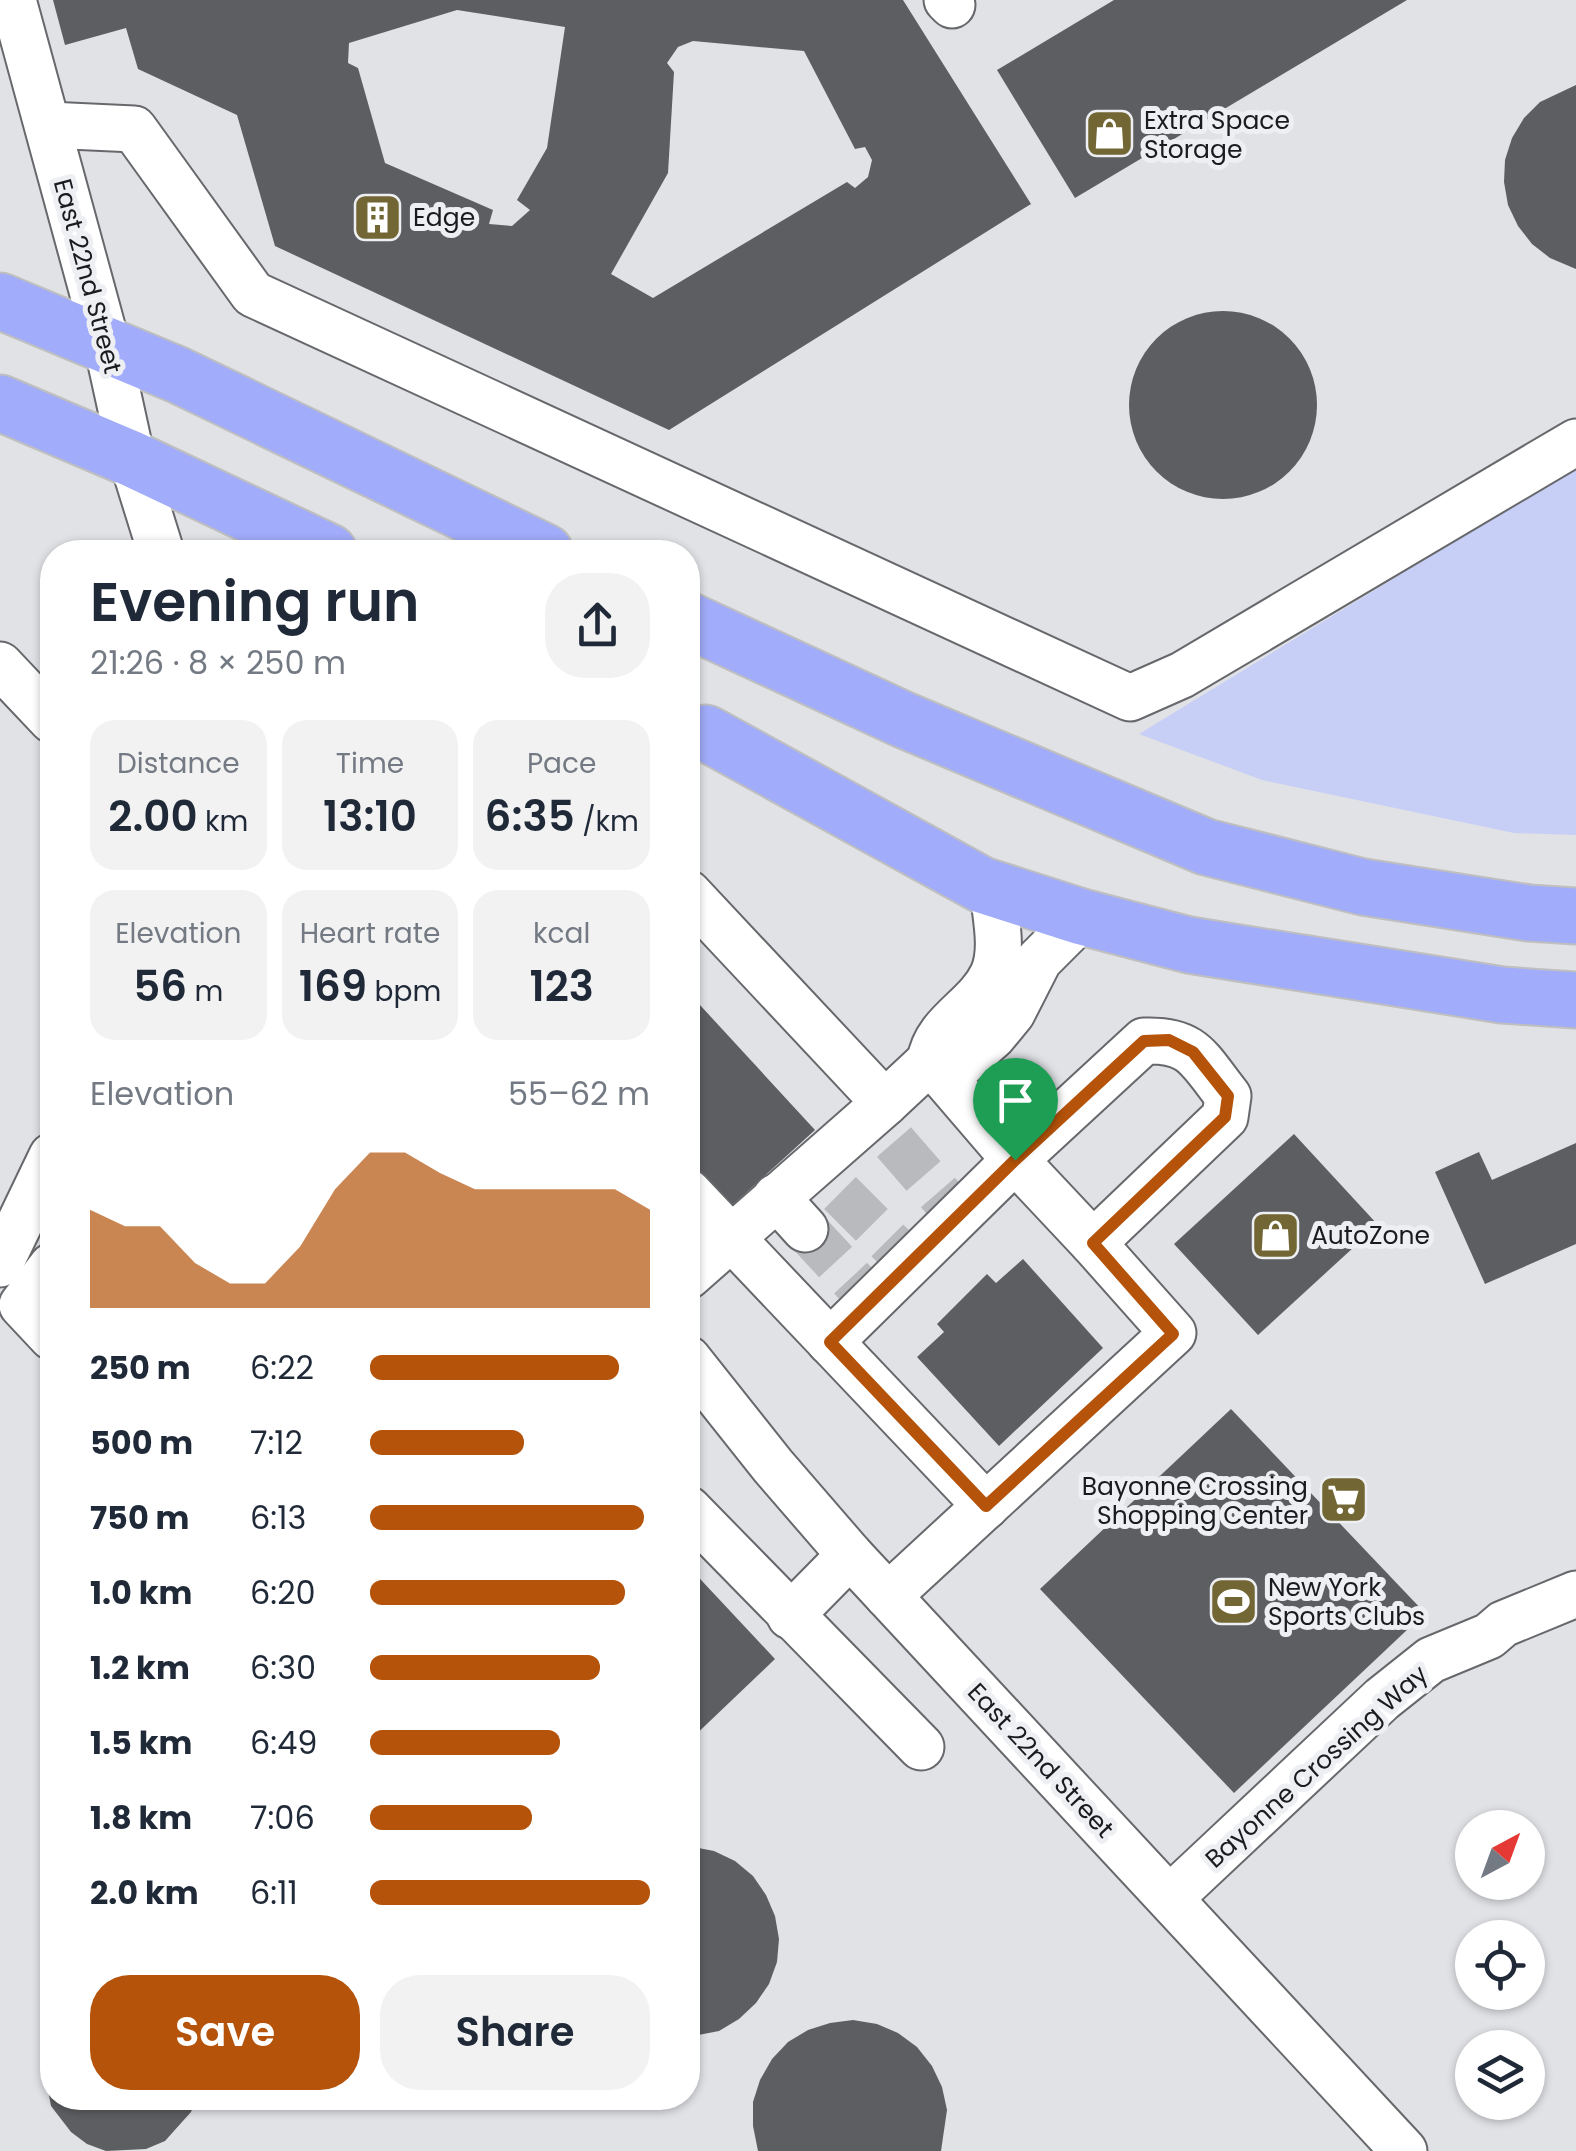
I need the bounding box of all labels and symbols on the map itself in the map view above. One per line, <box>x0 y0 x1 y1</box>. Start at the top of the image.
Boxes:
place label: Extra Space Storage <box>1144 103 1290 167</box>
shop icon: Extra Space Storage <box>1083 108 1135 160</box>
street label: East 22nd Street <box>45 175 130 377</box>
building icon: Edge <box>352 191 404 243</box>
place label: Edge <box>413 200 475 235</box>
pin <box>973 1058 1058 1161</box>
shop icon: AutoZone <box>1250 1209 1302 1261</box>
place label: AutoZone <box>1311 1218 1430 1253</box>
place label: Bayonne Crossing Shopping Center <box>1082 1469 1308 1533</box>
supermarket icon: Bayonne Crossing Shopping Center <box>1317 1474 1369 1526</box>
place label: New York Sports Clubs <box>1268 1570 1425 1634</box>
sports icon: New York Sports Clubs <box>1207 1575 1259 1627</box>
street label: Bayonne Crossing Way <box>1197 1657 1435 1876</box>
street label: East 22nd Street <box>960 1675 1122 1845</box>
north arrow <box>1455 1810 1545 1900</box>

